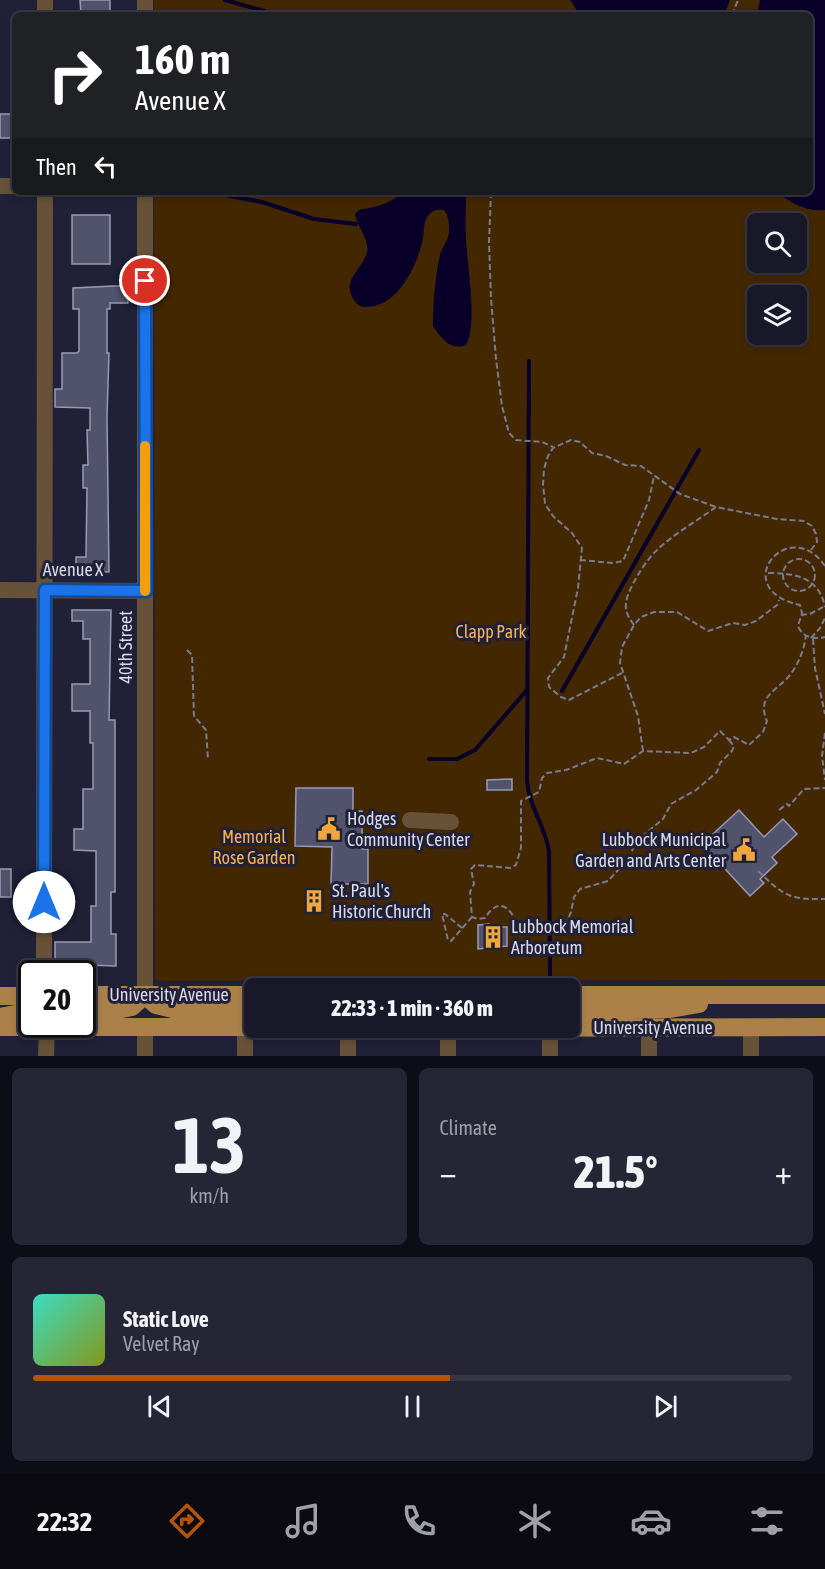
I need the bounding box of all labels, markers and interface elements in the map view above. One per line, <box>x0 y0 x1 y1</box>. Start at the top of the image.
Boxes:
text: 160 m <box>135 35 230 83</box>
icon: right <box>36 36 114 114</box>
text: Avenue X <box>135 85 226 116</box>
icon: left <box>89 150 122 183</box>
text: Then <box>36 154 77 180</box>
map controls <box>747 213 807 345</box>
button: search <box>747 213 807 273</box>
pin <box>119 255 170 306</box>
icon: arrive <box>128 264 161 297</box>
button: layers <box>747 285 807 345</box>
street label: Avenue X <box>43 559 104 580</box>
street label: 40th Street <box>115 611 136 683</box>
park label: Clapp Park <box>456 621 526 642</box>
place label: Hodges Community Center <box>347 808 470 850</box>
public building icon: Hodges Community Center <box>316 816 342 842</box>
park label: Memorial Rose Garden <box>212 826 296 868</box>
place label: Lubbock Municipal Garden and Arts Center <box>575 829 727 871</box>
public building icon: Lubbock Municipal Garden and Arts Center <box>731 837 757 863</box>
position arrow <box>12 870 76 934</box>
place label: St. Paul's Historic Church <box>332 880 431 922</box>
building icon: St. Paul's Historic Church <box>301 888 327 914</box>
place label: Lubbock Memorial Arboretum <box>511 916 634 958</box>
building icon: Lubbock Memorial Arboretum <box>480 924 506 950</box>
speed limit sign: 20 <box>18 960 96 1038</box>
street label: University Avenue <box>109 984 229 1005</box>
text: 22:33 · 1 min · 360 m <box>331 995 493 1021</box>
street label: University Avenue <box>593 1017 713 1038</box>
text: 13 <box>173 1100 246 1190</box>
text: Climate <box>440 1116 497 1139</box>
text: 21.5° <box>574 1146 658 1198</box>
text: − <box>440 1153 457 1191</box>
text: + <box>775 1153 792 1191</box>
text: km/h <box>189 1184 229 1207</box>
text: Static Love <box>123 1306 209 1332</box>
text: Velvet Ray <box>123 1332 200 1355</box>
icon: previous <box>143 1390 176 1423</box>
icon: pause <box>396 1390 429 1423</box>
icon: next <box>649 1390 682 1423</box>
icon: directions <box>166 1500 208 1542</box>
icon: music <box>282 1500 324 1542</box>
icon: phone <box>398 1500 440 1542</box>
icon: climate <box>514 1500 556 1542</box>
icon: car <box>630 1500 672 1542</box>
icon: filters <box>746 1500 788 1542</box>
text: 22:32 <box>37 1506 93 1537</box>

